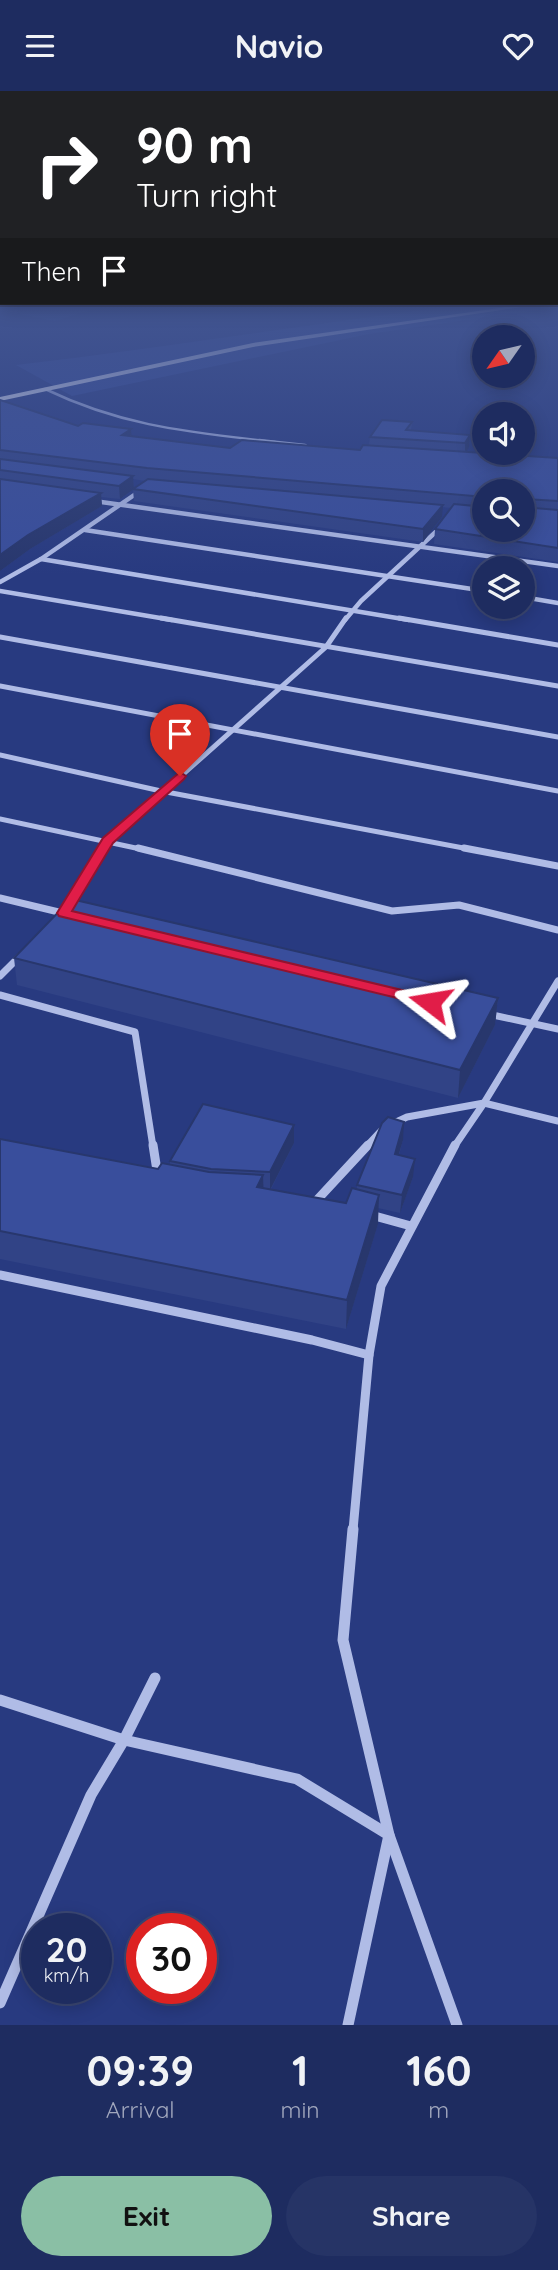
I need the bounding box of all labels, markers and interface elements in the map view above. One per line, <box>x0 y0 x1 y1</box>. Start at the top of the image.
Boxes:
text: Navio <box>235 26 323 66</box>
icon: menu <box>21 27 59 65</box>
icon: heart <box>499 27 537 65</box>
text: 90 m <box>136 114 253 175</box>
icon: right <box>21 119 112 210</box>
text: Turn right <box>136 175 277 215</box>
icon: arrive <box>95 252 133 290</box>
text: Then <box>21 255 81 288</box>
north arrow <box>472 325 536 389</box>
map controls <box>472 325 535 619</box>
button: sound <box>472 402 535 465</box>
button: search <box>472 479 535 542</box>
button: layers <box>472 556 535 619</box>
pin <box>150 704 210 776</box>
icon: arrive <box>161 715 199 753</box>
position arrow <box>393 965 467 1039</box>
speed limit sign: 30 <box>126 1913 217 2004</box>
text: 20 <box>46 1927 87 1971</box>
text: km/h <box>44 1964 89 1987</box>
text: 09:39 <box>86 2044 194 2097</box>
text: 1 <box>292 2044 308 2097</box>
text: 160 <box>406 2044 472 2097</box>
text: Arrival <box>106 2095 175 2124</box>
text: min <box>280 2095 320 2124</box>
text: m <box>428 2095 449 2124</box>
button: Exit <box>21 2176 272 2256</box>
button: Share <box>286 2176 537 2256</box>

